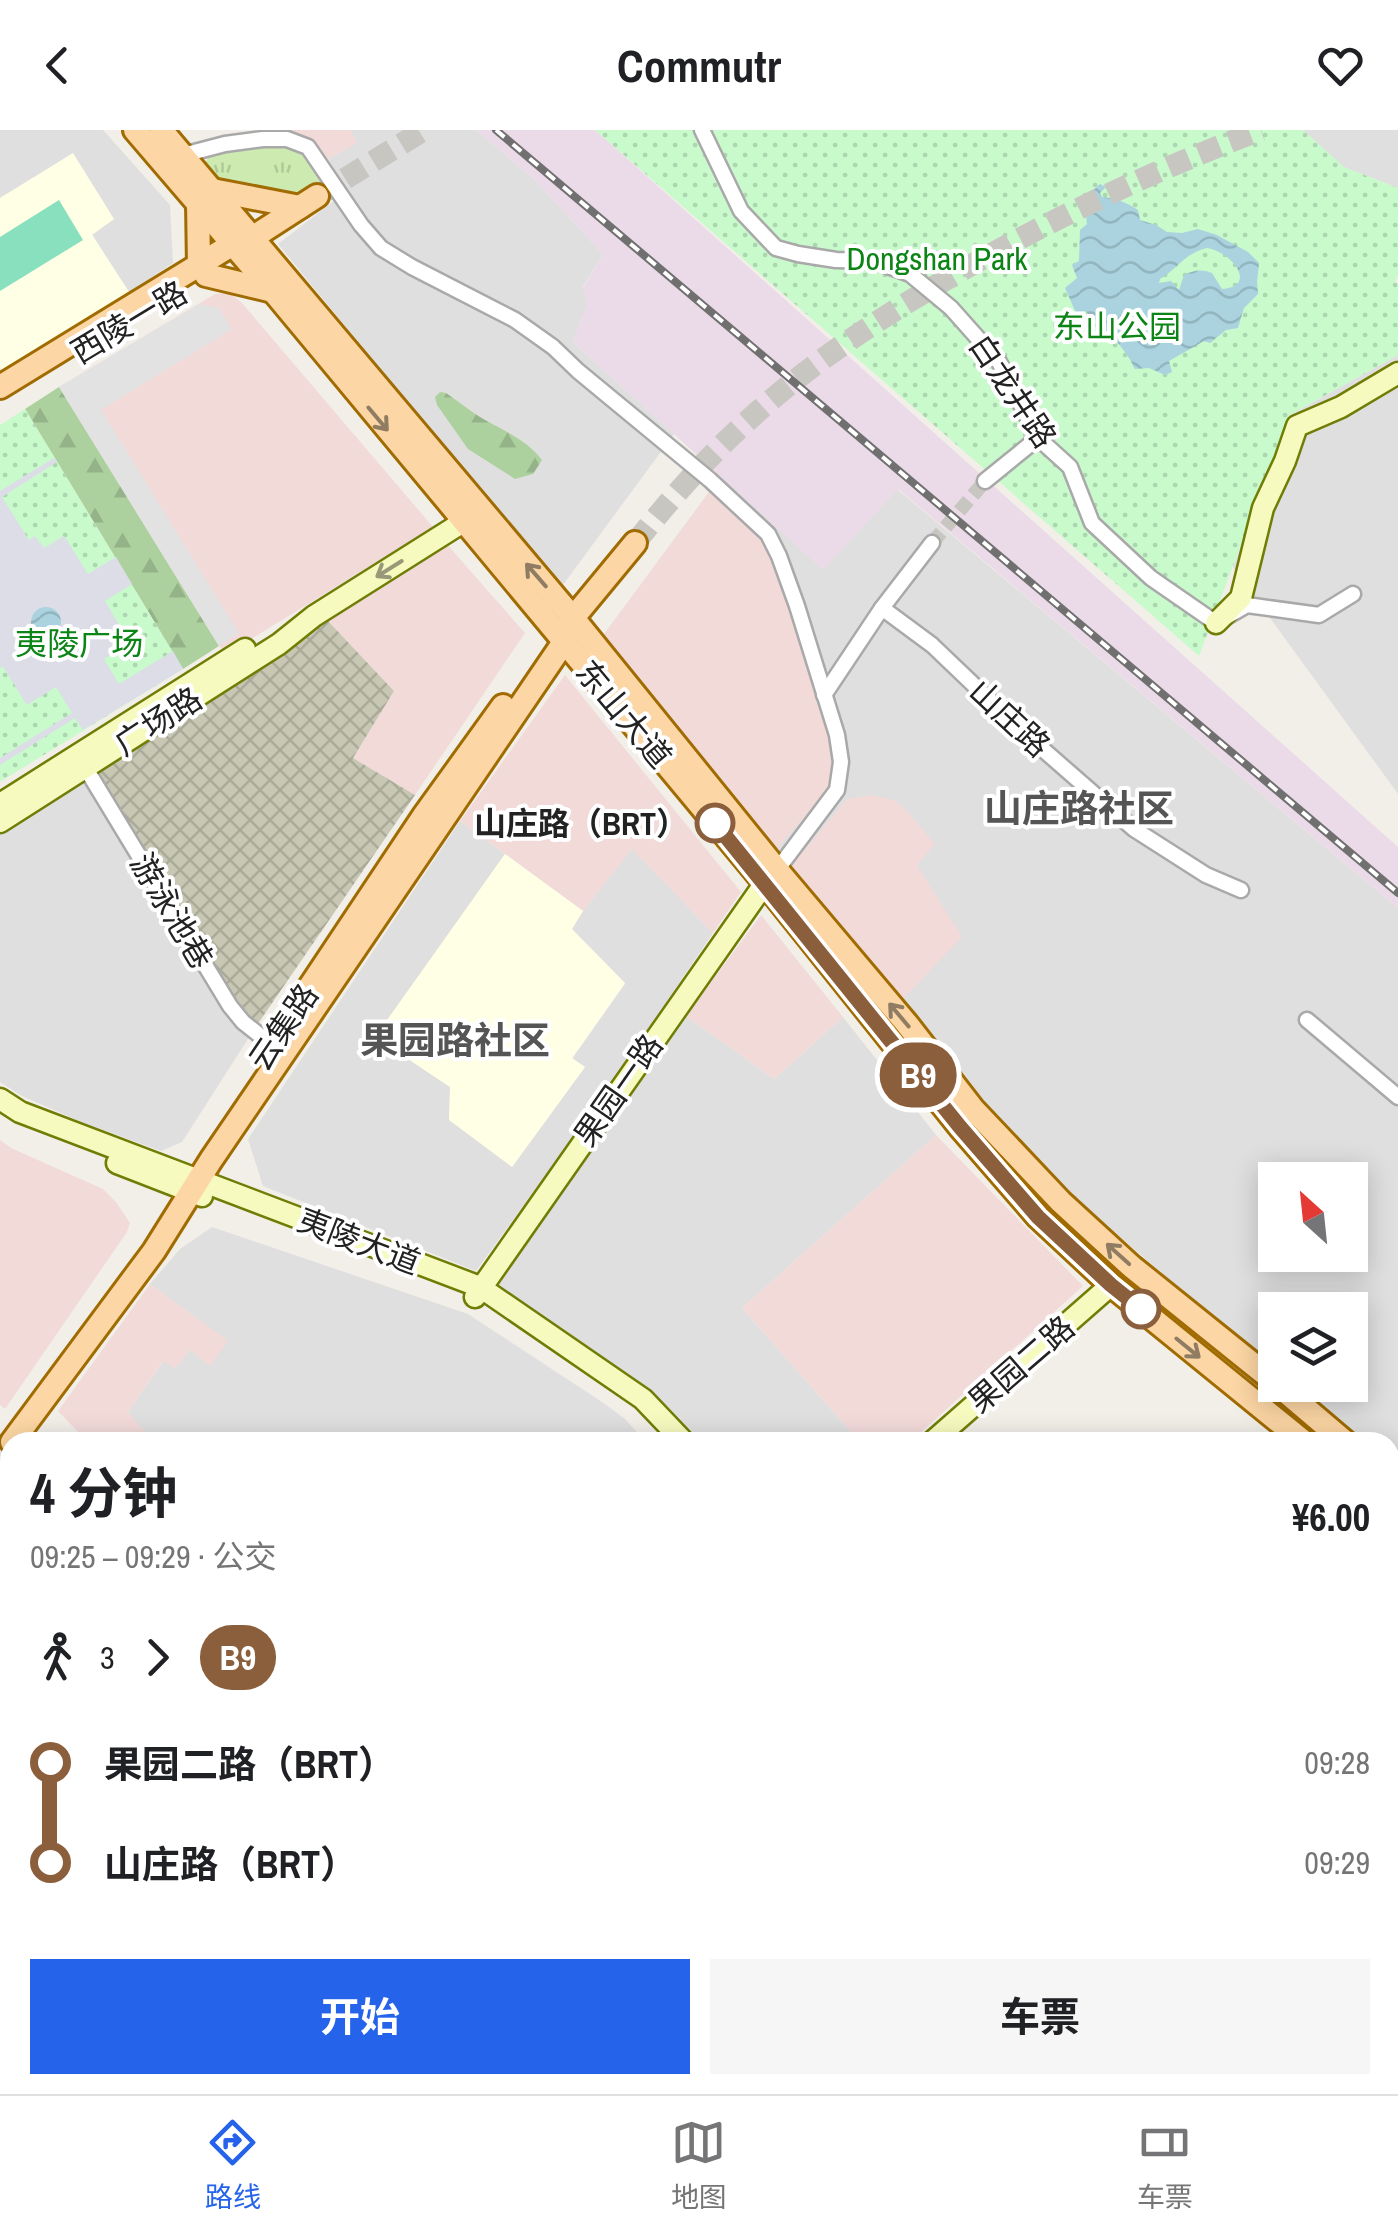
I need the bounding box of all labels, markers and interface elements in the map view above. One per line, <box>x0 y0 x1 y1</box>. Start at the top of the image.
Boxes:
text: Commutr <box>617 35 781 96</box>
icon: back <box>30 38 85 93</box>
icon: heart <box>1313 38 1368 93</box>
park label: Dongshan Park <box>847 237 1028 280</box>
street label: 西陵一路 <box>63 271 195 373</box>
park label: 东山公园 <box>1053 305 1181 348</box>
street label: 白龙井路 <box>959 326 1067 456</box>
one-way arrow <box>367 405 389 431</box>
one-way arrow <box>375 558 404 579</box>
one-way arrow <box>526 563 548 589</box>
park label: 夷陵广场 <box>15 622 143 665</box>
street label: 东山大道 <box>566 651 682 777</box>
street label: 山庄路 <box>960 670 1060 766</box>
street label: 广场路 <box>106 677 210 765</box>
district label: 山庄路社区 <box>984 783 1174 834</box>
place label: 山庄路（BRT） <box>474 802 688 845</box>
marker: 山庄路（BRT） <box>696 804 734 842</box>
street label: 游泳池巷 <box>121 845 223 977</box>
street label: 云集路 <box>238 975 328 1079</box>
one-way arrow <box>888 1003 910 1029</box>
district label: 果园路社区 <box>360 1015 550 1066</box>
street label: 果园一路 <box>564 1025 672 1155</box>
line badge: B9 <box>873 1042 963 1108</box>
text: B9 <box>900 1052 936 1099</box>
north arrow <box>1258 1162 1368 1272</box>
map controls <box>1258 1162 1368 1402</box>
street label: 夷陵大道 <box>292 1198 426 1284</box>
one-way arrow <box>1106 1243 1131 1266</box>
unlabelled marker <box>1122 1290 1160 1328</box>
button: layers <box>1258 1292 1368 1402</box>
street label: 果园二路 <box>959 1306 1083 1422</box>
one-way arrow <box>1175 1337 1201 1359</box>
text: 4 分钟 <box>30 1456 178 1530</box>
text: ¥6.00 <box>1292 1492 1370 1543</box>
text: 09:25 – 09:29 · 公交 <box>30 1535 276 1578</box>
icon: walk <box>30 1630 85 1685</box>
icon: forward <box>130 1630 185 1685</box>
text: B9 <box>220 1634 256 1681</box>
text: 3 <box>100 1636 115 1679</box>
text: 果园二路（BRT） <box>104 1739 396 1790</box>
text: 09:28 <box>1304 1741 1370 1784</box>
text: 山庄路（BRT） <box>104 1839 358 1890</box>
text: 09:29 <box>1304 1841 1370 1884</box>
button: 开始 <box>30 1959 690 2074</box>
button: 车票 <box>710 1959 1370 2074</box>
tab: 路线 <box>205 2115 261 2216</box>
tab: 地图 <box>671 2115 727 2216</box>
tab: 车票 <box>1137 2115 1193 2216</box>

